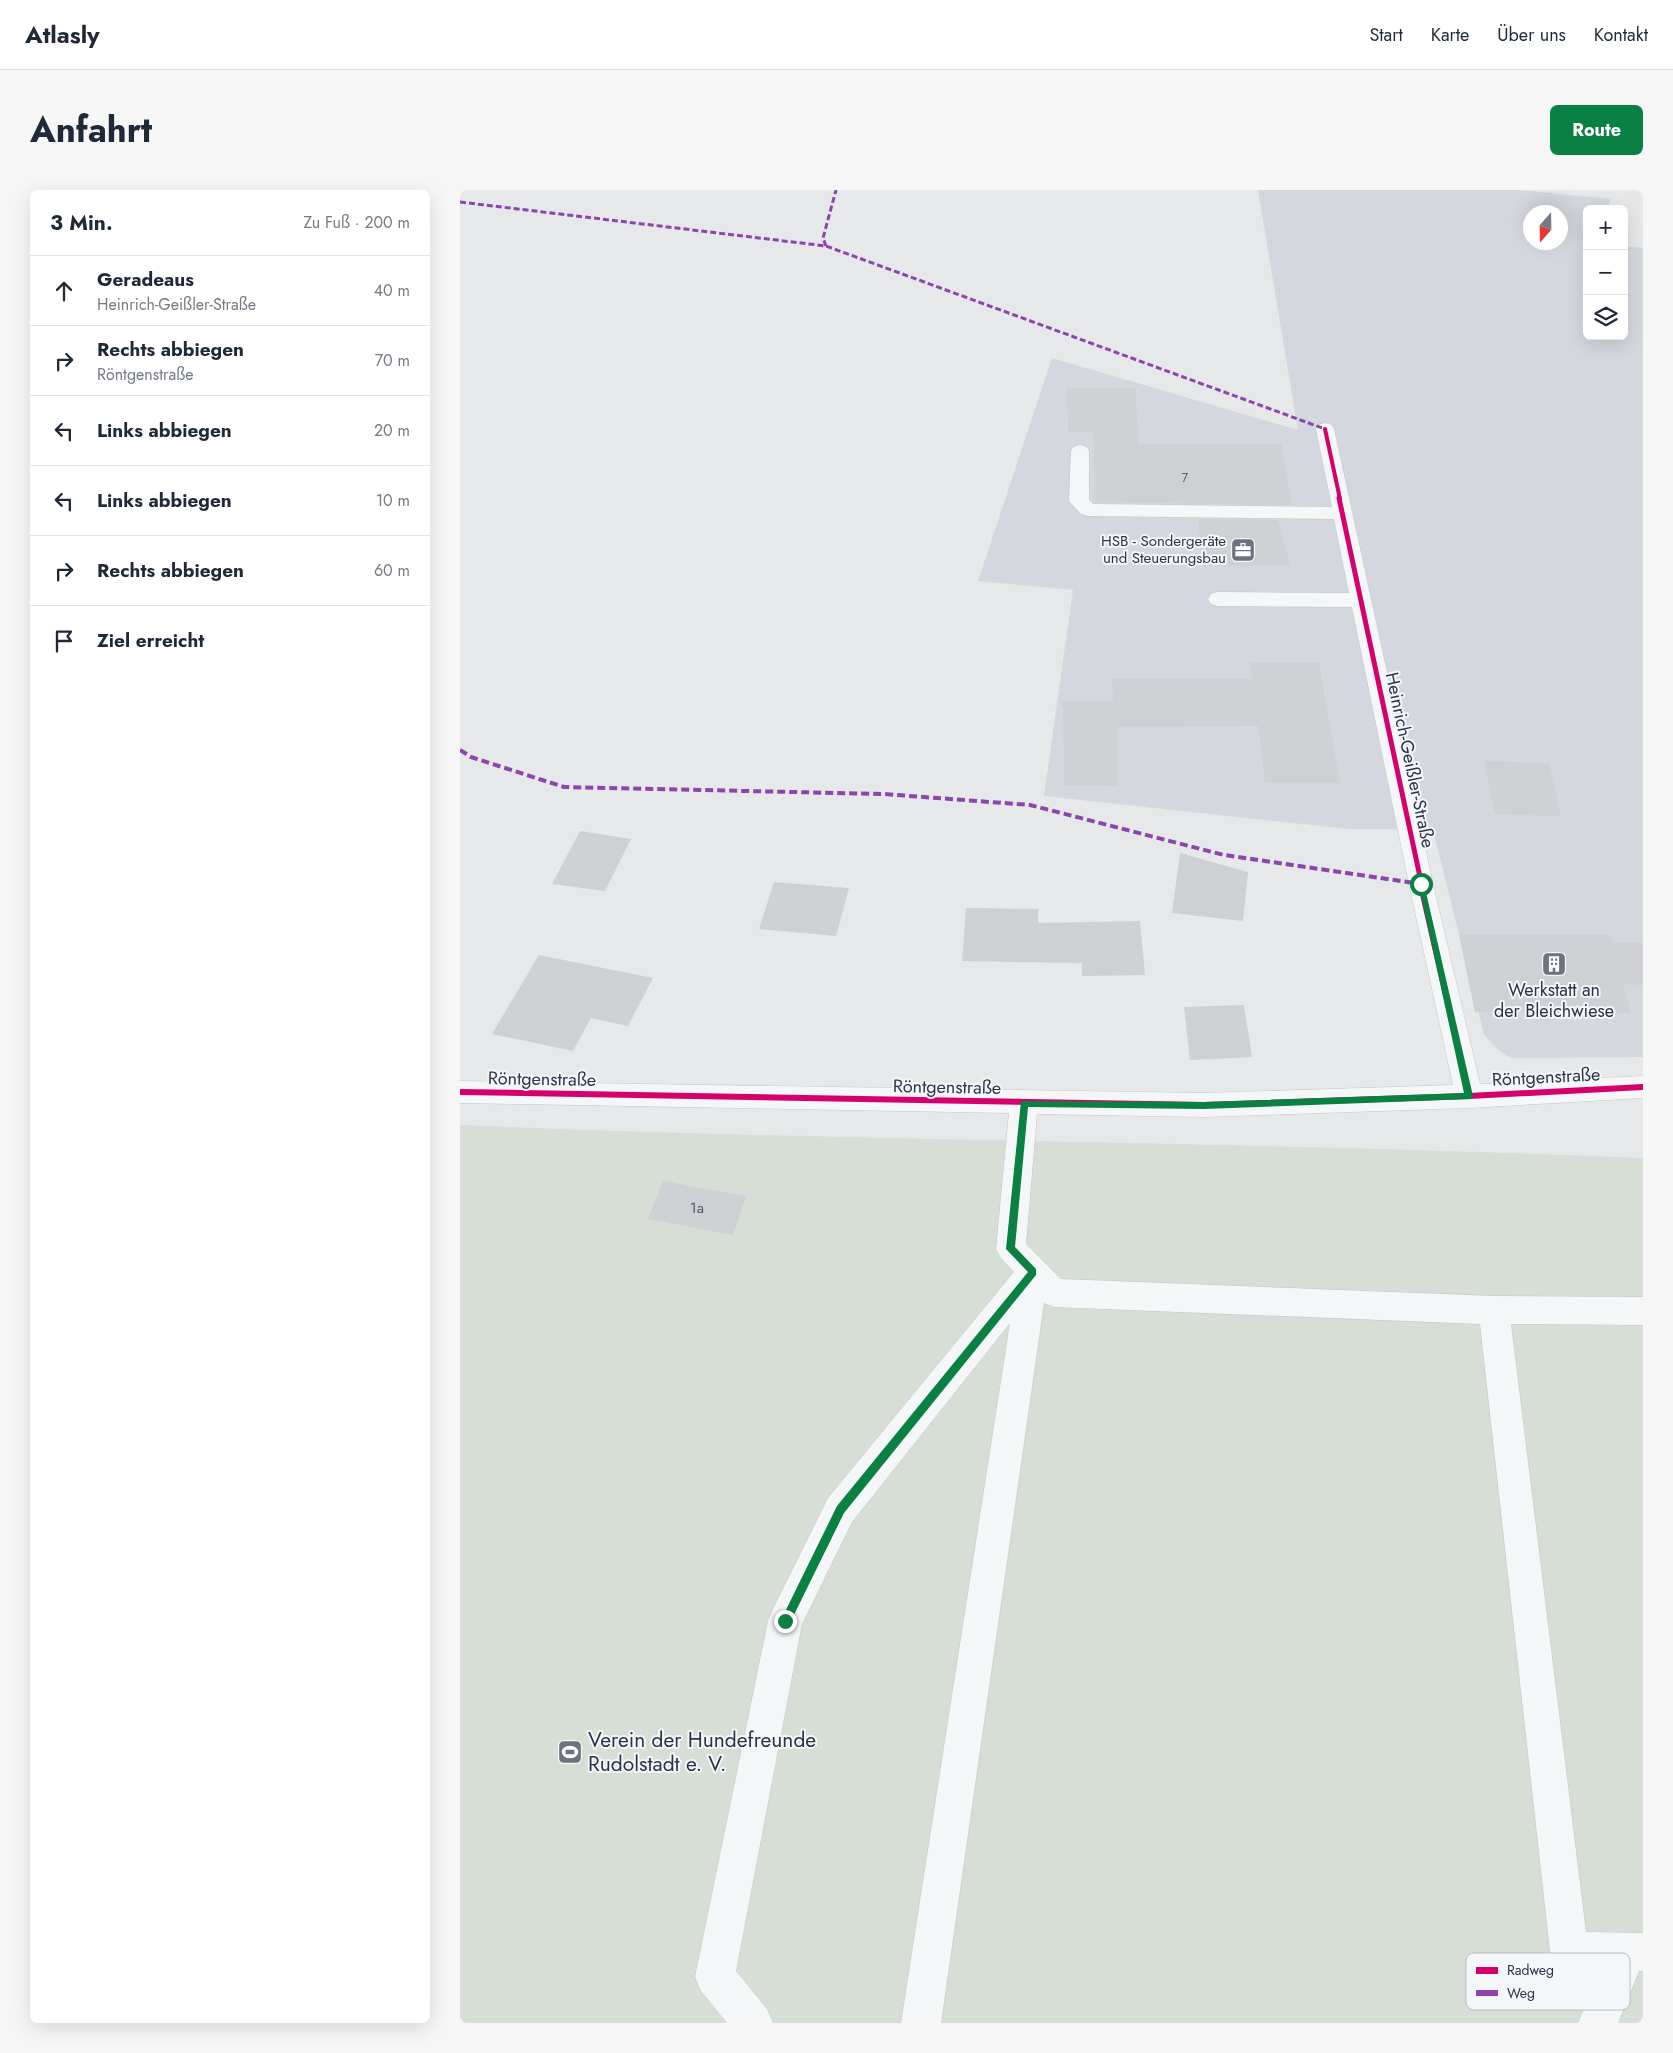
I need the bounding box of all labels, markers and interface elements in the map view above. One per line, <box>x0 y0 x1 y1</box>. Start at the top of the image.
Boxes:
text: Atlasly <box>25 17 100 52</box>
text: Start <box>1369 22 1403 48</box>
text: Karte <box>1431 22 1469 48</box>
text: Über uns <box>1497 22 1566 48</box>
text: Kontakt <box>1594 22 1648 48</box>
text: Anfahrt <box>30 105 152 155</box>
button: Route <box>1550 105 1643 155</box>
north arrow <box>1523 205 1568 250</box>
map controls <box>1583 205 1628 340</box>
button: + <box>1583 205 1628 250</box>
text: 3 Min. <box>50 208 113 238</box>
text: Zu Fuß · 200 m <box>303 211 410 234</box>
button: − <box>1583 250 1628 295</box>
text: Geradeaus <box>97 266 194 293</box>
icon: ahead <box>50 277 78 305</box>
text: 40 m <box>374 279 410 302</box>
text: Heinrich-Geißler-Straße <box>97 293 256 316</box>
button: layers <box>1583 295 1628 340</box>
text: Rechts abbiegen <box>97 336 244 363</box>
icon: right <box>50 347 78 375</box>
text: 70 m <box>375 349 410 372</box>
text: Röntgenstraße <box>97 363 193 386</box>
icon: left <box>50 417 78 445</box>
text: Links abbiegen <box>97 417 232 444</box>
text: 20 m <box>374 419 410 442</box>
house number: 7 <box>1182 469 1189 487</box>
icon: left <box>50 487 78 515</box>
text: Links abbiegen <box>97 487 232 514</box>
text: 10 m <box>376 489 410 512</box>
place label: HSB - Sondergeräte und Steuerungsbau <box>1101 530 1226 569</box>
office icon: HSB - Sondergeräte und Steuerungsbau <box>1230 537 1256 563</box>
icon: right <box>50 557 78 585</box>
text: Rechts abbiegen <box>97 557 244 584</box>
text: 60 m <box>374 559 410 582</box>
icon: arrive <box>50 627 78 655</box>
text: Ziel erreicht <box>97 627 204 654</box>
street label: Heinrich-Geißler-Straße <box>1379 670 1441 850</box>
route start <box>1410 873 1433 896</box>
building icon: Werkstatt an der Bleichwiese <box>1541 951 1567 977</box>
place label: Werkstatt an der Bleichwiese <box>1494 977 1614 1024</box>
street label: Röntgenstraße <box>1491 1061 1601 1093</box>
street label: Röntgenstraße <box>488 1065 596 1093</box>
street label: Röntgenstraße <box>893 1073 1001 1101</box>
house number: 1a <box>690 1197 704 1219</box>
route end <box>774 1610 797 1633</box>
place label: Verein der Hundefreunde Rudolstadt e. V. <box>588 1725 816 1779</box>
sports icon: Verein der Hundefreunde Rudolstadt e. V. <box>557 1739 583 1765</box>
legend <box>1466 1953 1630 2010</box>
text: Radweg <box>1507 1960 1554 1980</box>
text: Weg <box>1507 1983 1535 2003</box>

